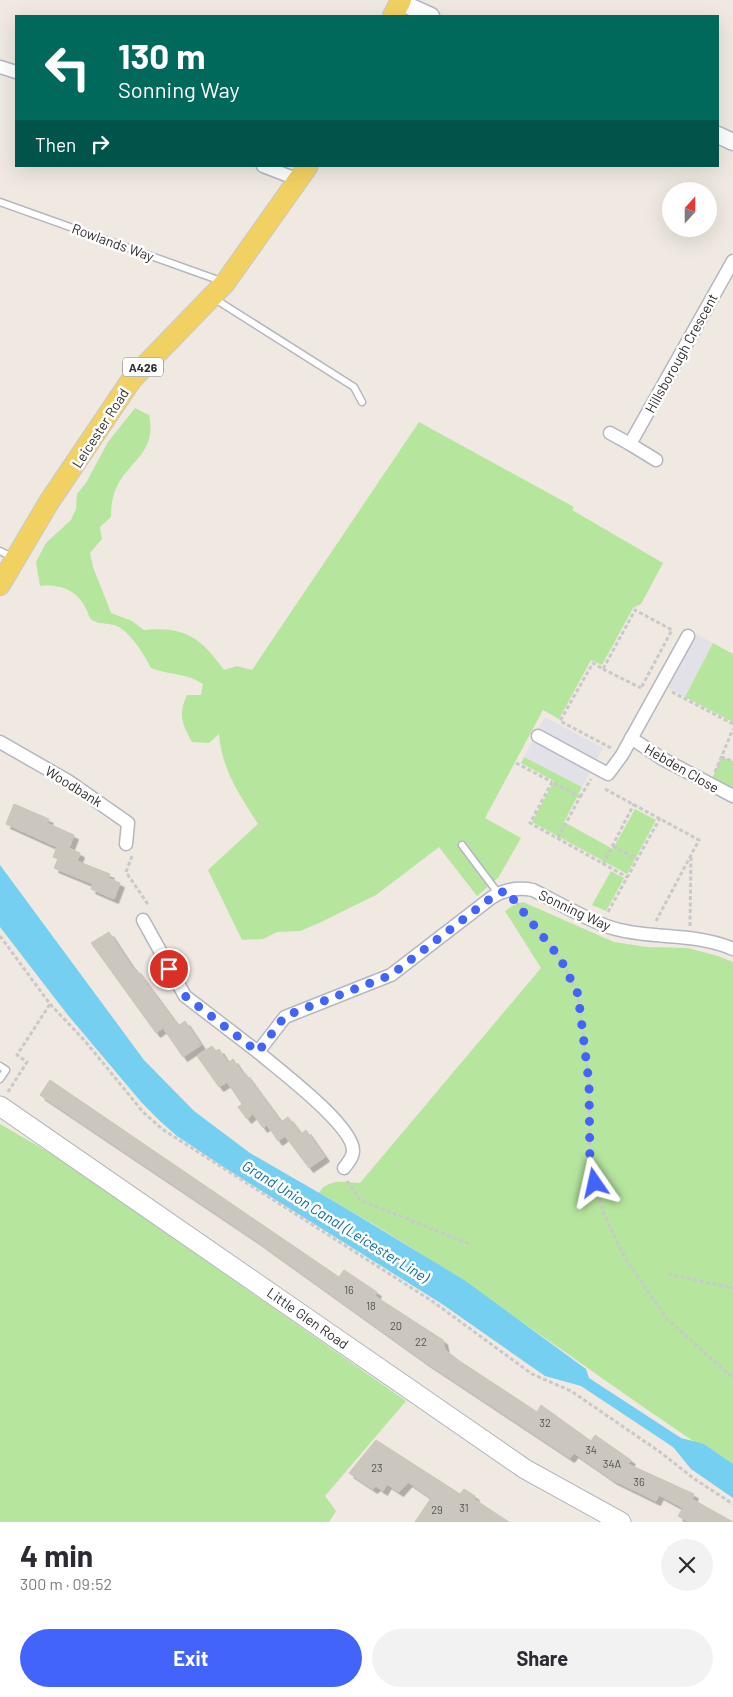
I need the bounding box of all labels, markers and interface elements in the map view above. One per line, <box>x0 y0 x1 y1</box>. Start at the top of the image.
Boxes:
text: 130 m <box>118 34 205 76</box>
icon: left <box>35 35 100 100</box>
text: Sonning Way <box>118 76 240 102</box>
icon: right <box>86 130 114 158</box>
text: Then <box>35 133 76 156</box>
north arrow <box>662 182 718 238</box>
map controls <box>662 182 717 237</box>
street label: Rowlands Way <box>70 219 157 265</box>
street label: Hillsborough Crescent <box>641 290 721 416</box>
road number: A426 <box>123 358 163 377</box>
street label: Leicester Road <box>68 385 132 471</box>
street label: Hebden Close <box>642 740 722 796</box>
street label: Woodbank <box>42 762 106 810</box>
street label: Sonning Way <box>536 886 614 934</box>
pin <box>148 948 190 990</box>
icon: arrive <box>155 955 183 983</box>
water label: Grand Union Canal (Leicester Line) <box>239 1156 434 1287</box>
position arrow <box>568 1156 620 1208</box>
house number: 16 <box>344 1283 354 1296</box>
street label: Little Glen Road <box>264 1284 352 1352</box>
house number: 18 <box>366 1299 376 1312</box>
house number: 20 <box>390 1319 402 1332</box>
house number: 22 <box>415 1335 427 1348</box>
house number: 32 <box>539 1416 551 1429</box>
house number: 34 <box>585 1443 597 1456</box>
house number: 34A <box>603 1457 622 1470</box>
house number: 23 <box>371 1461 383 1474</box>
house number: 36 <box>633 1475 645 1488</box>
house number: 31 <box>459 1501 469 1514</box>
house number: 29 <box>431 1503 443 1516</box>
text: 4 min <box>20 1537 93 1573</box>
button: close <box>661 1539 713 1591</box>
text: 300 m · 09:52 <box>20 1574 112 1593</box>
button: Exit <box>20 1629 362 1687</box>
button: Share <box>372 1629 713 1687</box>

